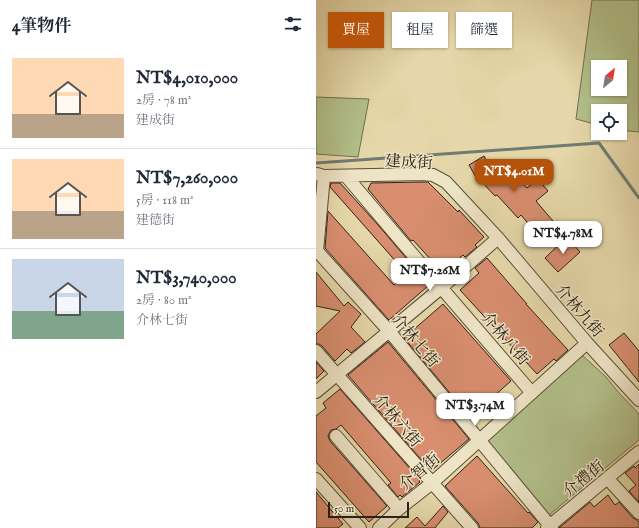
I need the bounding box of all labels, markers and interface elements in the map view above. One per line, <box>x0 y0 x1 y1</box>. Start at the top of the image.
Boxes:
chip: 買屋 <box>328 12 384 48</box>
chip: 租屋 <box>392 12 448 48</box>
chip: 篩選 <box>456 12 512 48</box>
icon: filters <box>282 13 304 35</box>
text: 4筆物件 <box>12 16 71 37</box>
north arrow <box>591 60 627 96</box>
map controls <box>591 60 627 140</box>
text: NT$4,010,000 <box>136 68 238 89</box>
icon: home <box>44 74 92 122</box>
text: 2房 · 78 m² <box>136 92 191 109</box>
button: locate <box>591 104 627 140</box>
text: 建成街 <box>136 112 175 129</box>
street label: 建成街 <box>384 152 433 174</box>
pin: NT$4.01M <box>473 159 555 193</box>
text: NT$4.01M <box>484 163 544 180</box>
text: NT$7,260,000 <box>136 168 238 189</box>
icon: home <box>44 175 92 223</box>
text: 5房 · 118 m² <box>136 192 194 209</box>
text: 建德街 <box>136 212 175 229</box>
pin: NT$4.78M <box>522 221 604 255</box>
text: NT$4.78M <box>533 225 593 242</box>
pin: NT$7.26M <box>389 258 471 292</box>
text: NT$7.26M <box>400 262 460 279</box>
text: NT$3,740,000 <box>136 268 237 289</box>
icon: home <box>44 275 92 323</box>
street label: 介林九街 <box>550 281 607 342</box>
text: 2房 · 80 m² <box>136 292 192 309</box>
street label: 介林八街 <box>476 309 533 370</box>
street label: 介林七街 <box>386 310 443 372</box>
text: 介林七街 <box>136 312 188 329</box>
street label: 介林六街 <box>368 391 425 452</box>
pin: NT$3.74M <box>434 393 516 427</box>
text: NT$3.74M <box>445 397 505 414</box>
street label: 介智街 <box>396 449 445 496</box>
street label: 介禮街 <box>559 457 609 502</box>
scale bar <box>328 500 409 519</box>
text: 50 m <box>334 502 354 516</box>

